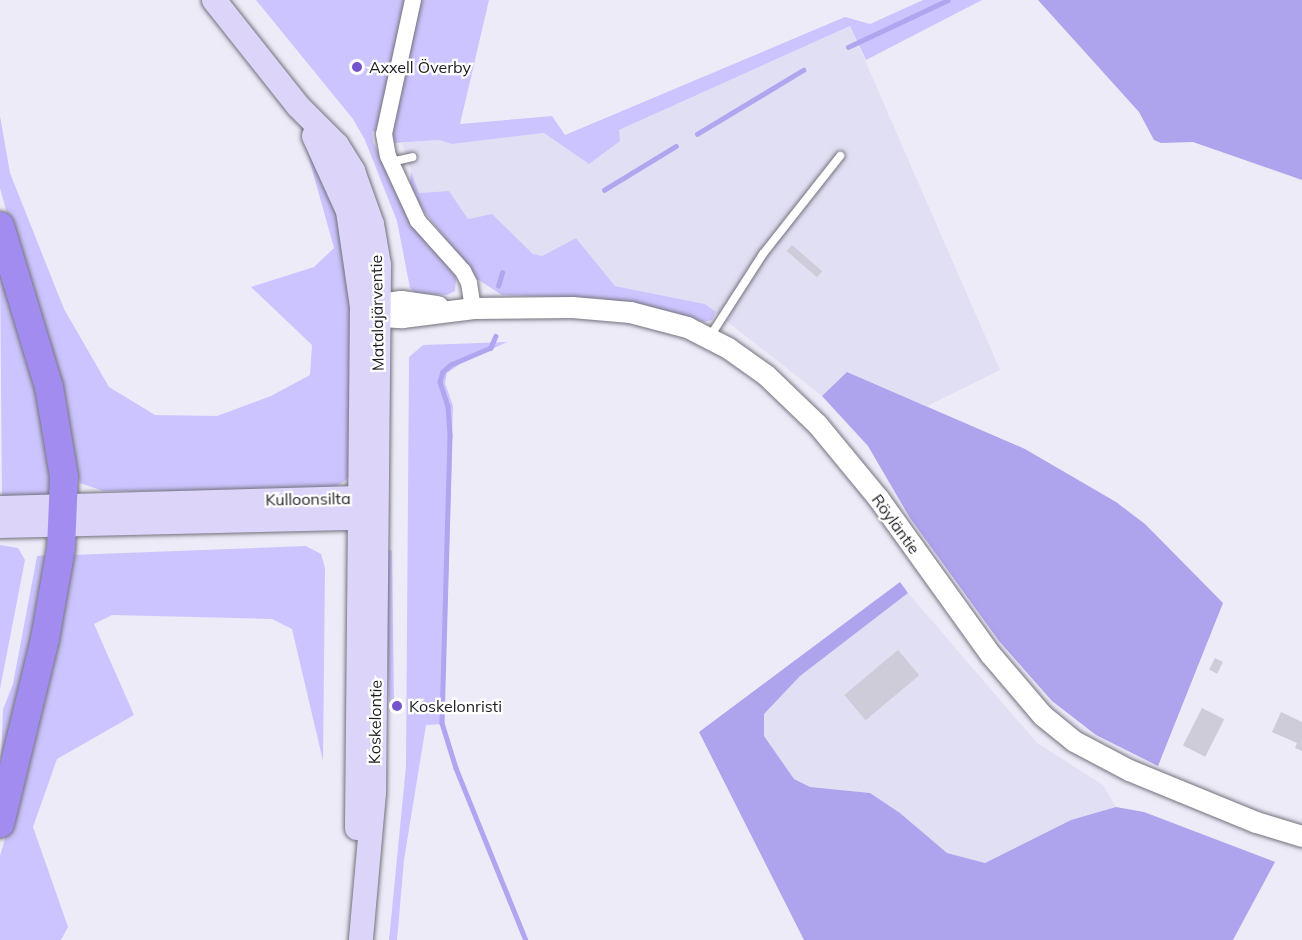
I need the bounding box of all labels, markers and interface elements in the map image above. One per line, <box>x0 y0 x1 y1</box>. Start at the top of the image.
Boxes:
place label: Axxell Överby <box>369 57 471 77</box>
marker: Axxell Överby <box>350 60 364 74</box>
street label: Matalajärventie <box>366 255 388 371</box>
street label: Kulloonsilta <box>265 489 351 509</box>
street label: Röyläntie <box>868 490 924 558</box>
street label: Koskelontie <box>365 680 385 764</box>
place label: Koskelonristi <box>409 696 502 716</box>
marker: Koskelonristi <box>390 699 404 713</box>

